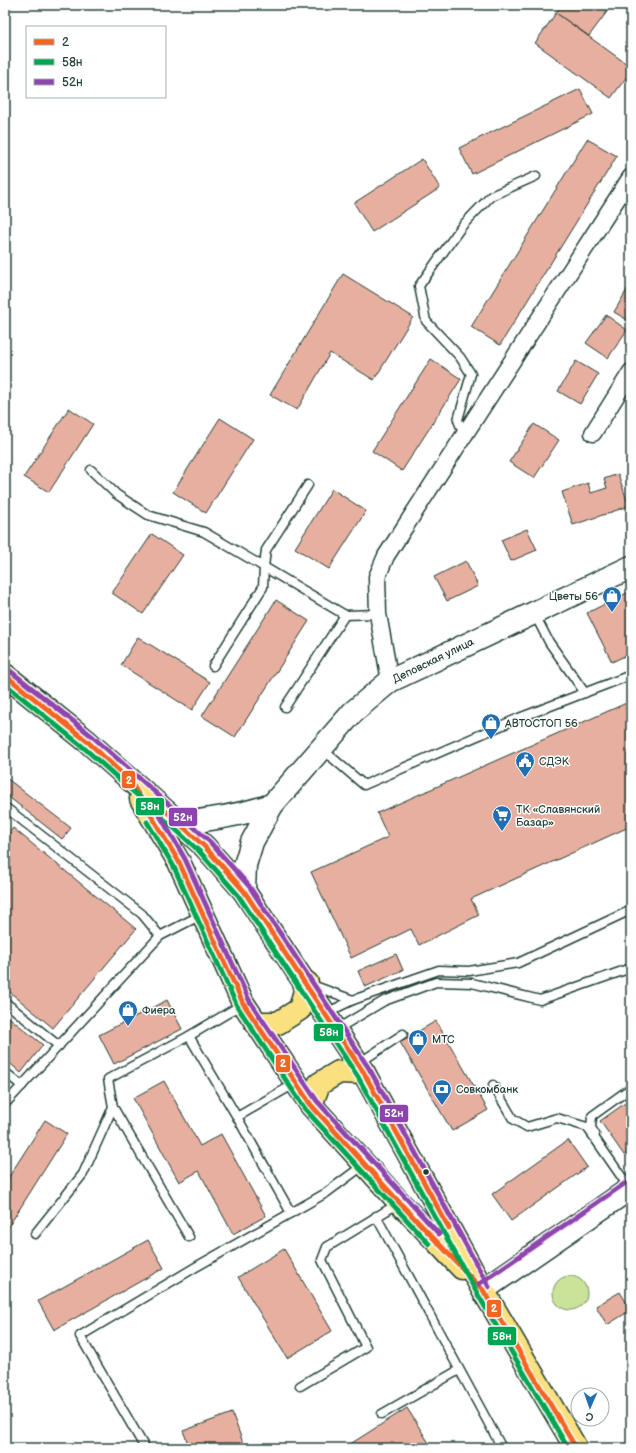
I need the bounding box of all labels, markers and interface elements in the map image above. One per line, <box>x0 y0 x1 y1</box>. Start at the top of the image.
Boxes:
legend <box>26 26 166 98</box>
text: 2 <box>62 35 69 50</box>
text: 58н <box>62 55 83 70</box>
text: 52н <box>62 75 83 90</box>
shop icon: Цветы 56 <box>601 585 623 613</box>
place label: Цветы 56 <box>549 590 598 603</box>
street label: Деповская улица <box>390 635 476 686</box>
shop icon: АВТОСТОП 56 <box>480 712 502 740</box>
place label: АВТОСТОП 56 <box>504 717 578 730</box>
public building icon: СДЭК <box>514 750 536 778</box>
place label: СДЭК <box>539 755 570 768</box>
line badge: 2 <box>121 770 136 789</box>
text: 2 <box>126 774 133 787</box>
line badge: 58н <box>135 797 165 816</box>
text: 58н <box>140 800 160 813</box>
place label: ТК «Славянский Базар» <box>516 803 600 829</box>
supermarket icon: ТК «Славянский Базар» <box>491 804 513 832</box>
line badge: 52н <box>168 807 198 827</box>
text: 52н <box>173 811 193 824</box>
shop icon: Фиера <box>117 999 139 1027</box>
place label: Фиера <box>142 1004 176 1017</box>
line badge: 58н <box>313 1023 344 1042</box>
text: 58н <box>319 1026 339 1039</box>
shop icon: МТС <box>407 1028 429 1056</box>
place label: МТС <box>432 1033 455 1046</box>
line badge: 2 <box>275 1054 291 1073</box>
text: 2 <box>280 1057 287 1070</box>
bank icon: Совкомбанк <box>431 1078 453 1106</box>
place label: Совкомбанк <box>456 1083 518 1096</box>
line badge: 52н <box>379 1104 409 1123</box>
text: 52н <box>384 1107 404 1120</box>
unlabelled marker <box>421 1167 431 1177</box>
line badge: 2 <box>486 1299 502 1318</box>
text: 2 <box>491 1302 498 1315</box>
line badge: 58н <box>487 1326 517 1346</box>
text: 58н <box>492 1330 512 1343</box>
north arrow <box>570 1387 610 1427</box>
text: С <box>585 1410 594 1423</box>

